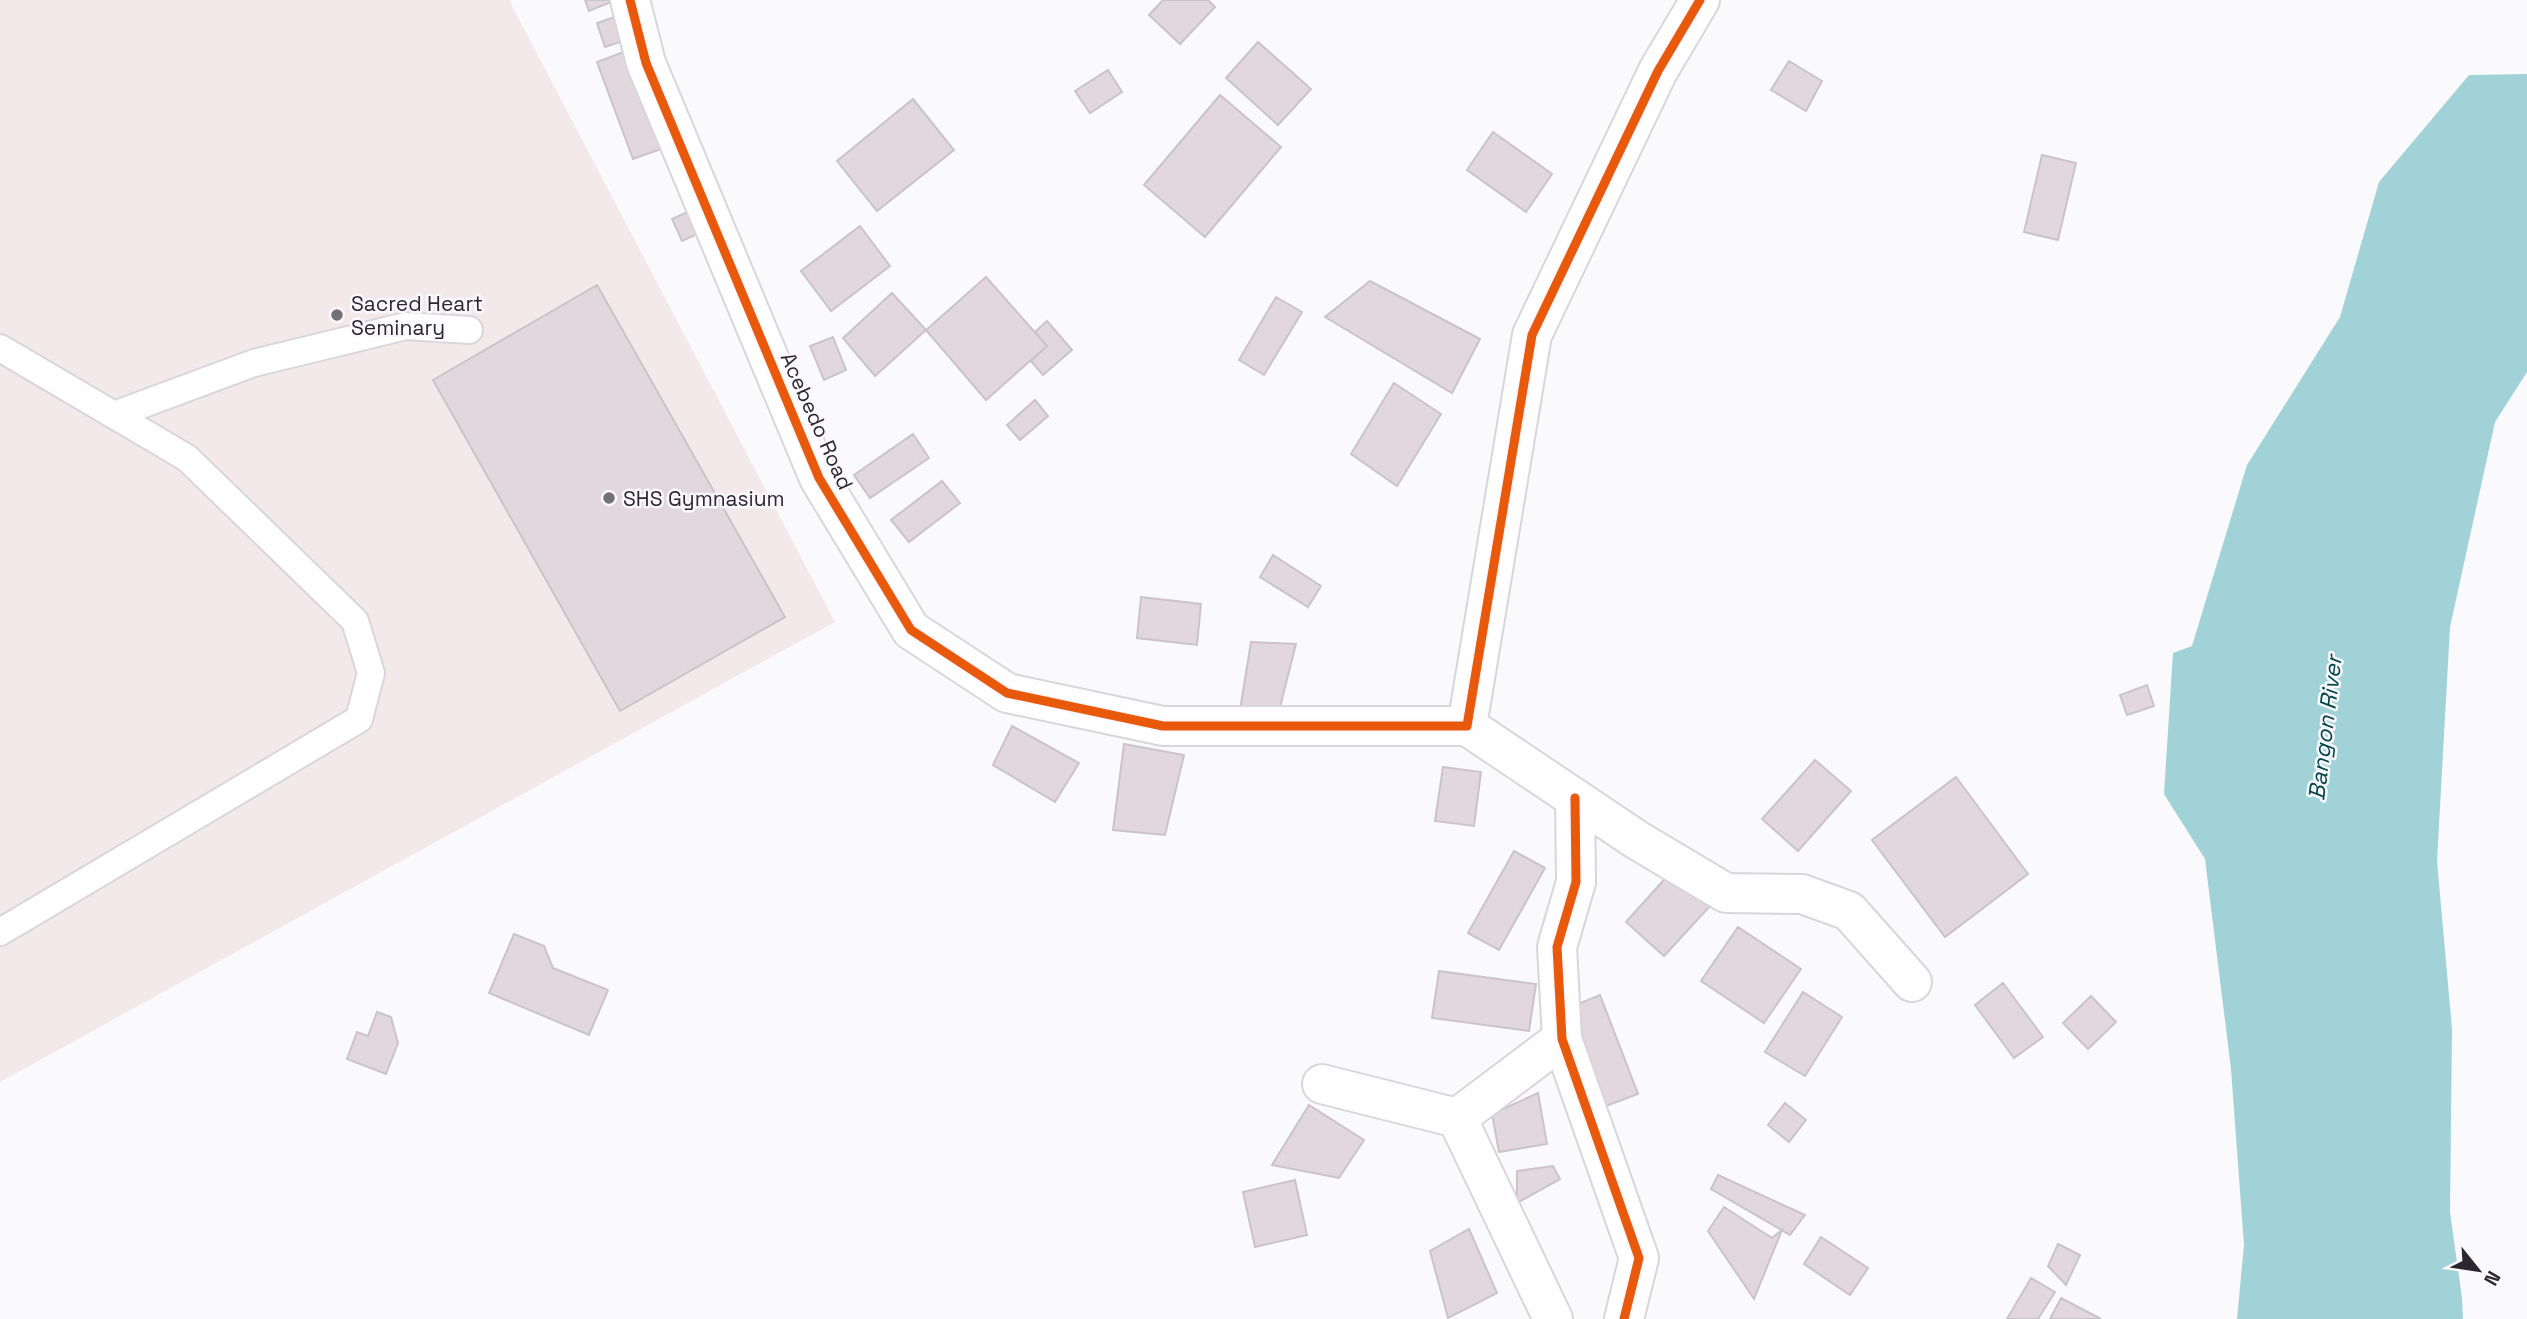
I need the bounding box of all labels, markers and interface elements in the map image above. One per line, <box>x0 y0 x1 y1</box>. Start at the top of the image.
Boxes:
place label: Sacred Heart Seminary <box>351 290 483 341</box>
marker: Sacred Heart Seminary <box>329 307 345 323</box>
street label: Acebedo Road <box>775 348 859 494</box>
place label: SHS Gymnasium <box>623 485 785 512</box>
marker: SHS Gymnasium <box>601 490 617 506</box>
water label: Bangon River <box>2301 651 2349 802</box>
north arrow <box>2443 1235 2513 1305</box>
text: N <box>2478 1266 2506 1290</box>

